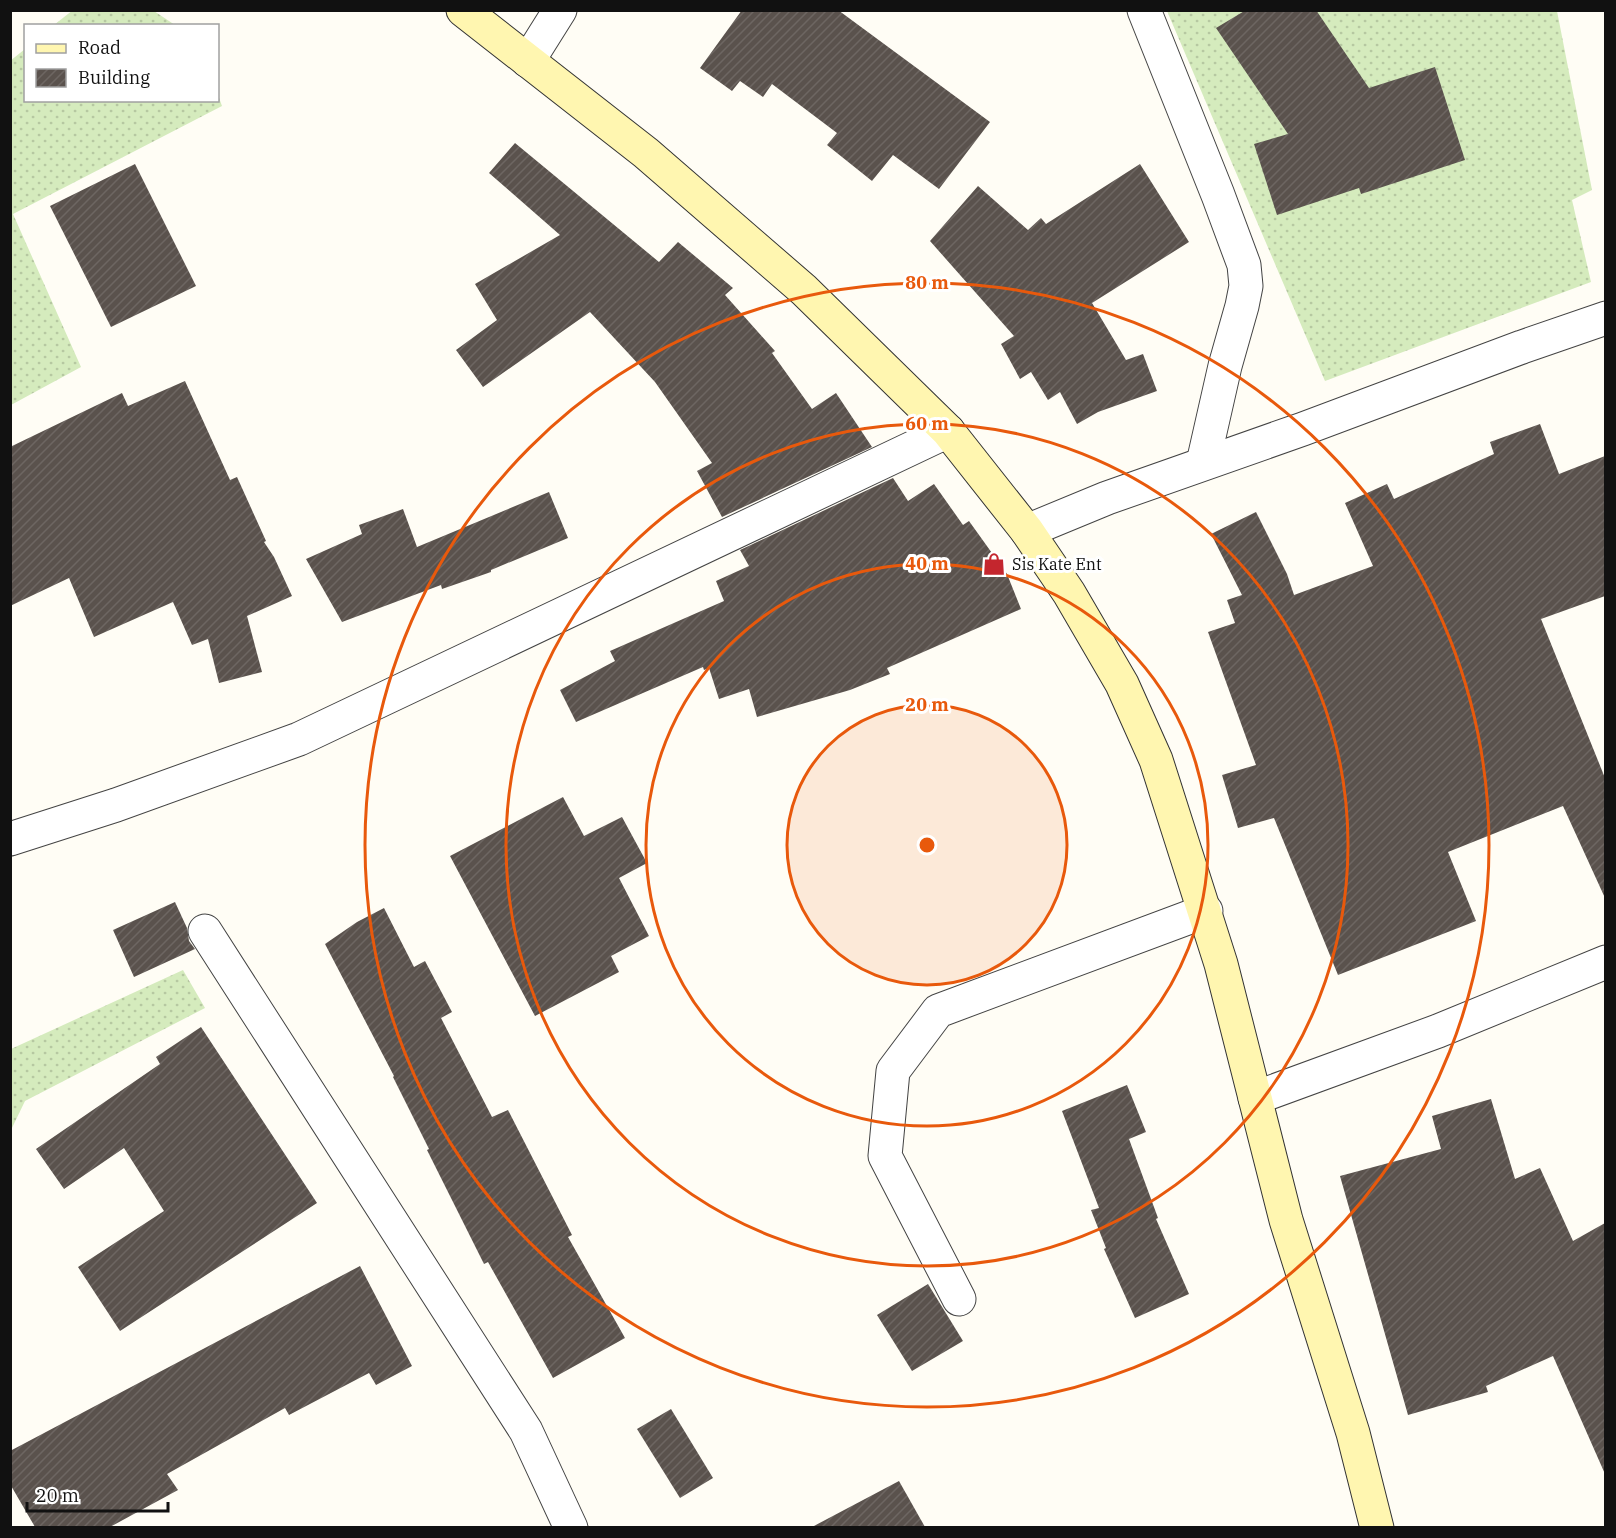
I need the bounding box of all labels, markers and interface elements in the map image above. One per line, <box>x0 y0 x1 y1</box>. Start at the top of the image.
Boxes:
legend <box>24 24 219 102</box>
text: Road <box>78 36 121 59</box>
text: Building <box>78 66 150 89</box>
text: 80 m <box>905 271 949 294</box>
text: 60 m <box>905 412 949 435</box>
shop icon: Sis Kate Ent <box>981 551 1007 577</box>
text: 40 m <box>905 552 949 575</box>
place label: Sis Kate Ent <box>1012 554 1102 574</box>
text: 20 m <box>905 693 949 716</box>
centre of rings <box>917 835 937 855</box>
scale bar <box>27 1475 168 1513</box>
text: 20 m <box>36 1484 79 1507</box>

